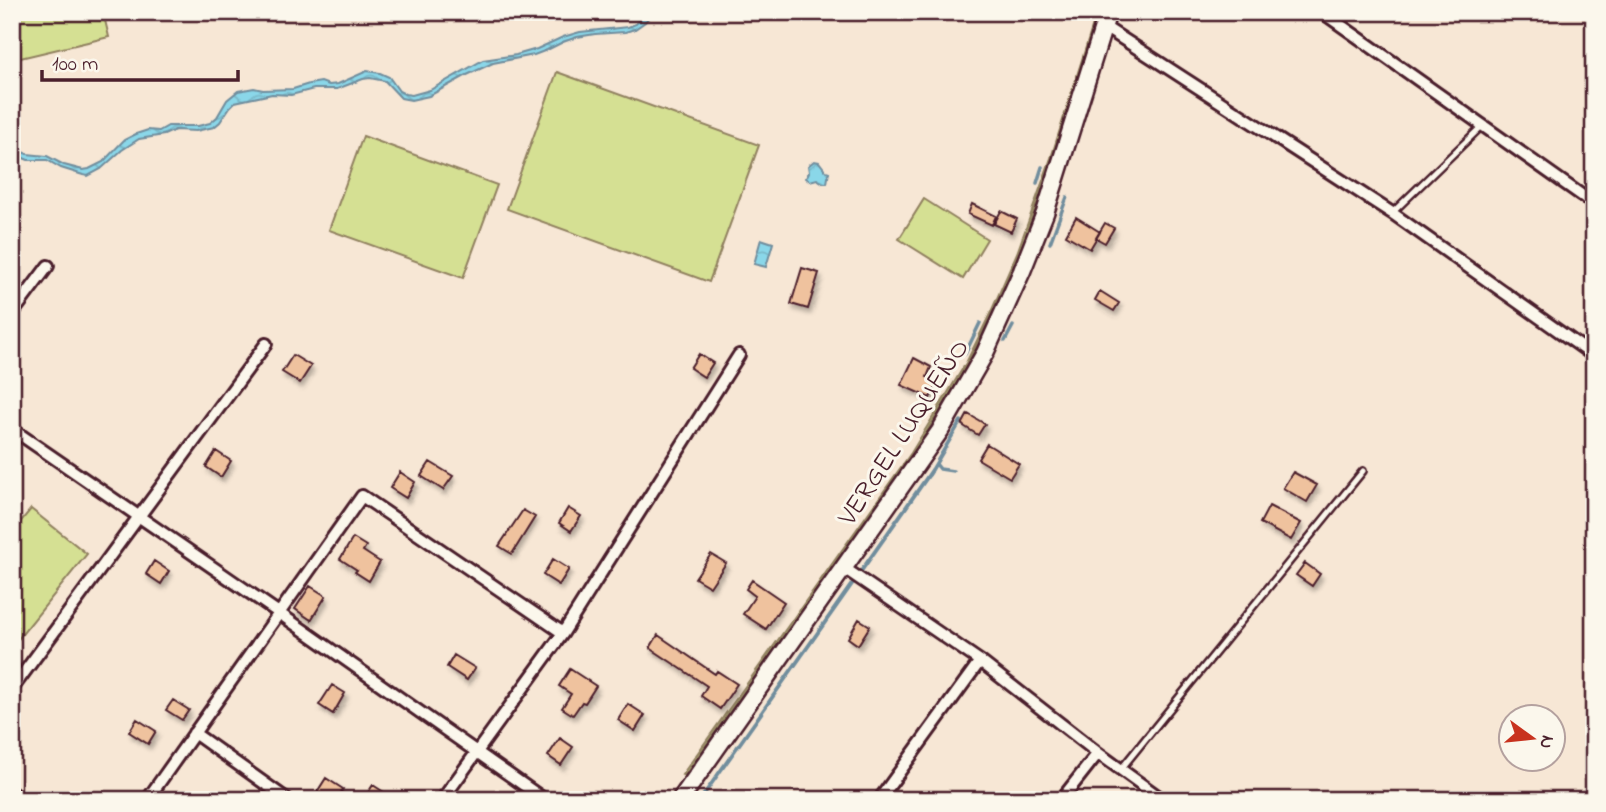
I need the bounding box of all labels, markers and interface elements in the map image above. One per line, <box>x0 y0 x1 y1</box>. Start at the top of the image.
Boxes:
scale bar <box>42 38 238 82</box>
text: 100 m <box>52 50 98 80</box>
street label: VERGEL LUQUEÑO <box>828 331 981 535</box>
north arrow <box>1498 704 1568 774</box>
text: N <box>1531 732 1561 752</box>

